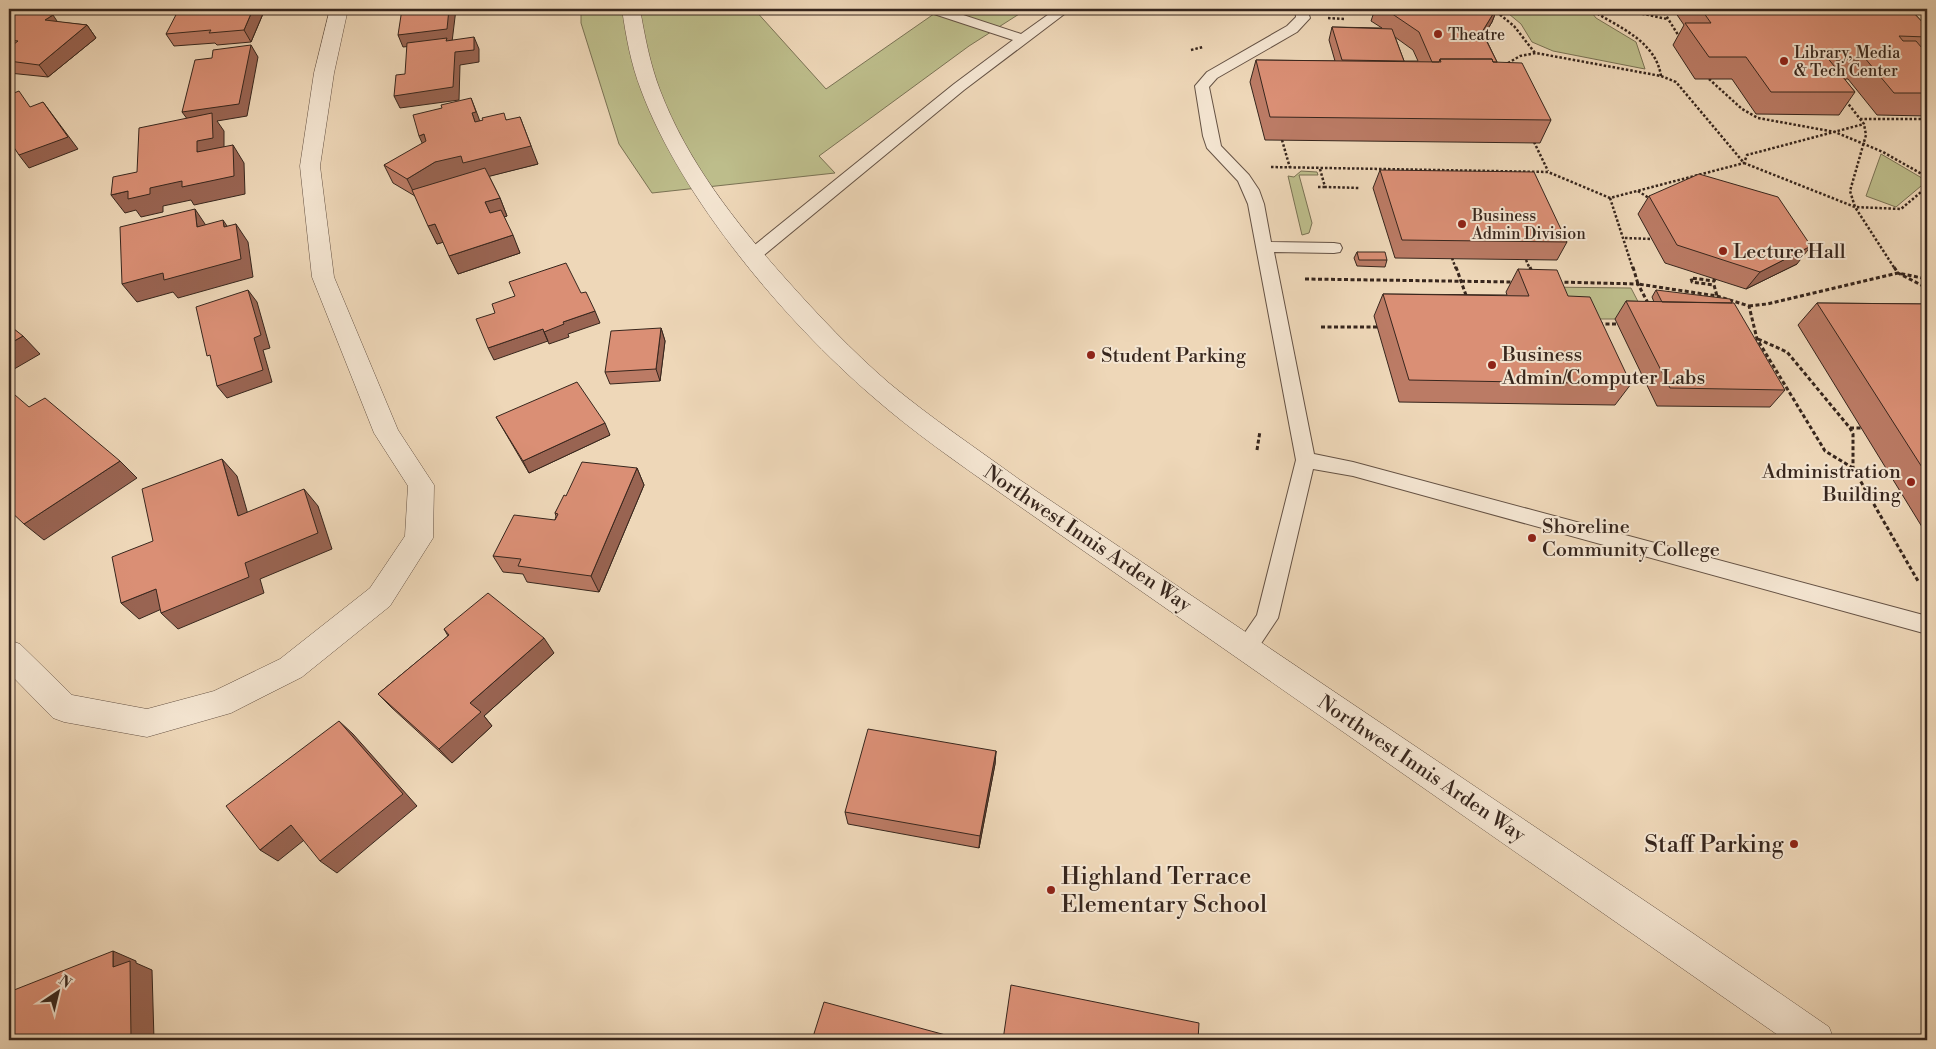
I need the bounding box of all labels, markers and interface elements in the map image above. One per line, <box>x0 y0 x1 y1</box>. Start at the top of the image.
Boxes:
place label: Theatre <box>1448 25 1505 45</box>
marker: Theatre <box>1432 28 1444 40</box>
place label: Library, Media & Tech Center <box>1794 43 1901 81</box>
marker: Library, Media & Tech Center <box>1778 55 1790 67</box>
place label: Business Admin Division <box>1471 206 1586 244</box>
marker: Business Admin Division <box>1456 218 1468 230</box>
place label: Lecture Hall <box>1733 240 1846 265</box>
marker: Lecture Hall <box>1717 245 1729 257</box>
place label: Business Admin/Computer Labs <box>1501 343 1705 391</box>
place label: Student Parking <box>1101 344 1247 369</box>
marker: Student Parking <box>1085 349 1097 361</box>
marker: Business Admin/Computer Labs <box>1486 359 1498 371</box>
street label: Northwest Innis Arden Way <box>979 460 1196 618</box>
place label: Administration Building <box>1761 460 1902 508</box>
marker: Administration Building <box>1905 476 1917 488</box>
place label: Shoreline Community College <box>1542 515 1720 563</box>
marker: Shoreline Community College <box>1526 532 1538 544</box>
street label: Northwest Innis Arden Way <box>1313 690 1530 848</box>
place label: Staff Parking <box>1644 830 1785 860</box>
marker: Staff Parking <box>1788 838 1800 850</box>
place label: Highland Terrace Elementary School <box>1061 862 1267 920</box>
marker: Highland Terrace Elementary School <box>1045 884 1057 896</box>
north arrow <box>32 966 82 1016</box>
text: N <box>55 972 75 993</box>

